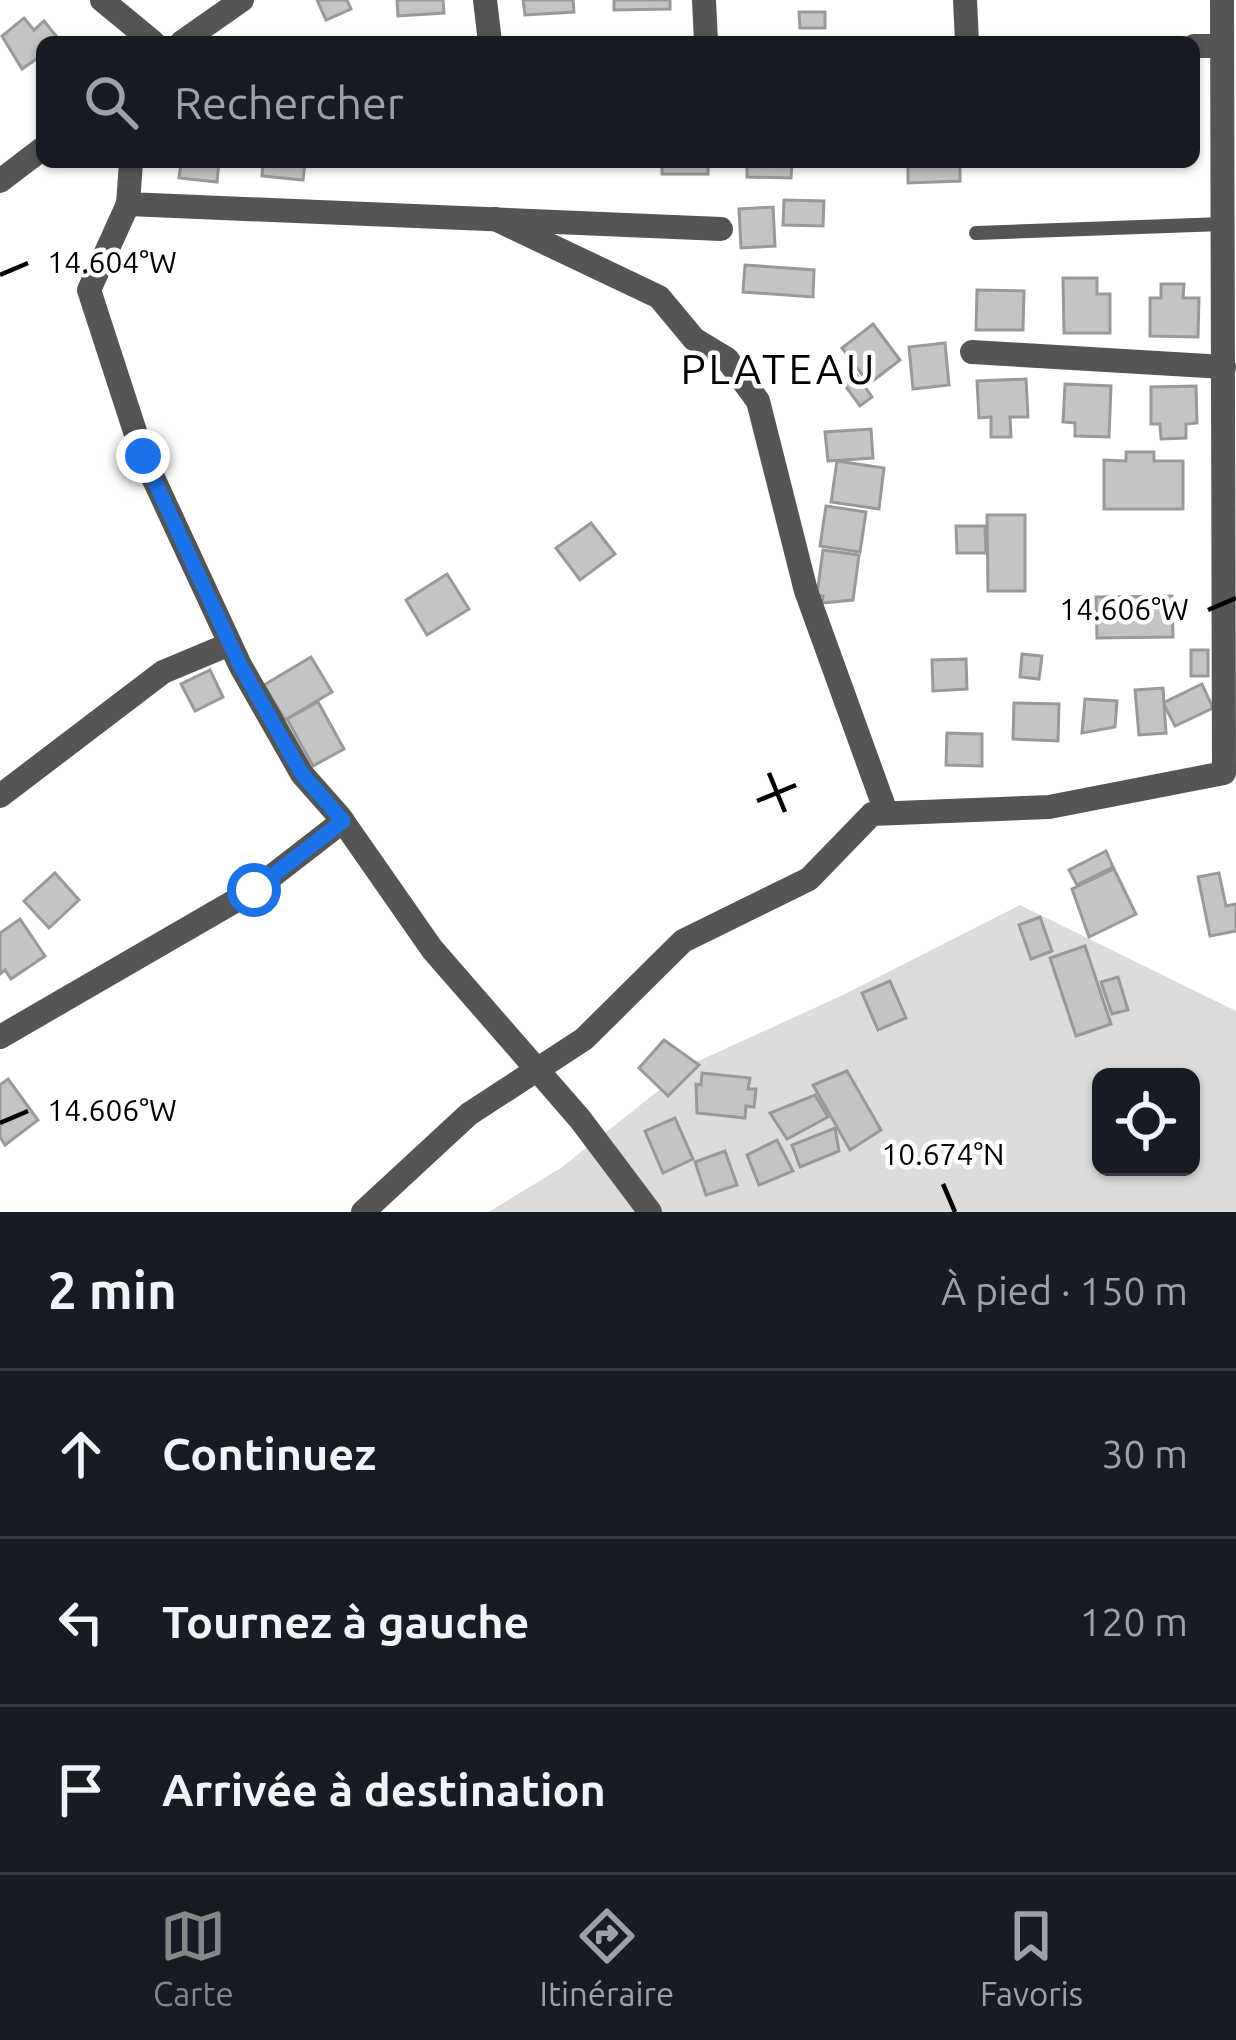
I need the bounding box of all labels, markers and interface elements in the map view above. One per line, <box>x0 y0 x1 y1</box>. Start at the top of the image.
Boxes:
search box <box>36 36 1200 168</box>
icon: search <box>78 69 144 135</box>
text: Rechercher <box>174 77 404 128</box>
text: 14.604°W <box>47 245 177 279</box>
district label: PLATEAU <box>680 345 878 392</box>
route end <box>116 429 170 483</box>
text: 14.606°W <box>1059 592 1189 626</box>
route start <box>227 863 281 917</box>
map controls <box>1092 1068 1200 1176</box>
button: locate <box>1092 1068 1200 1176</box>
text: 14.606°W <box>47 1093 177 1127</box>
text: 10.674°N <box>881 1137 1005 1171</box>
text: 2 min <box>48 1261 177 1319</box>
text: À pied · 150 m <box>941 1269 1188 1312</box>
icon: ahead <box>48 1421 114 1487</box>
text: Continuez <box>162 1428 376 1479</box>
text: 30 m <box>1101 1432 1188 1475</box>
icon: left <box>48 1589 114 1655</box>
text: Tournez à gauche <box>162 1596 530 1647</box>
text: 120 m <box>1079 1600 1188 1643</box>
icon: arrive <box>48 1757 114 1823</box>
text: Arrivée à destination <box>162 1764 606 1815</box>
tab: Carte <box>153 1903 234 2012</box>
tab: Itinéraire <box>539 1903 674 2012</box>
tab: Favoris <box>980 1903 1083 2012</box>

